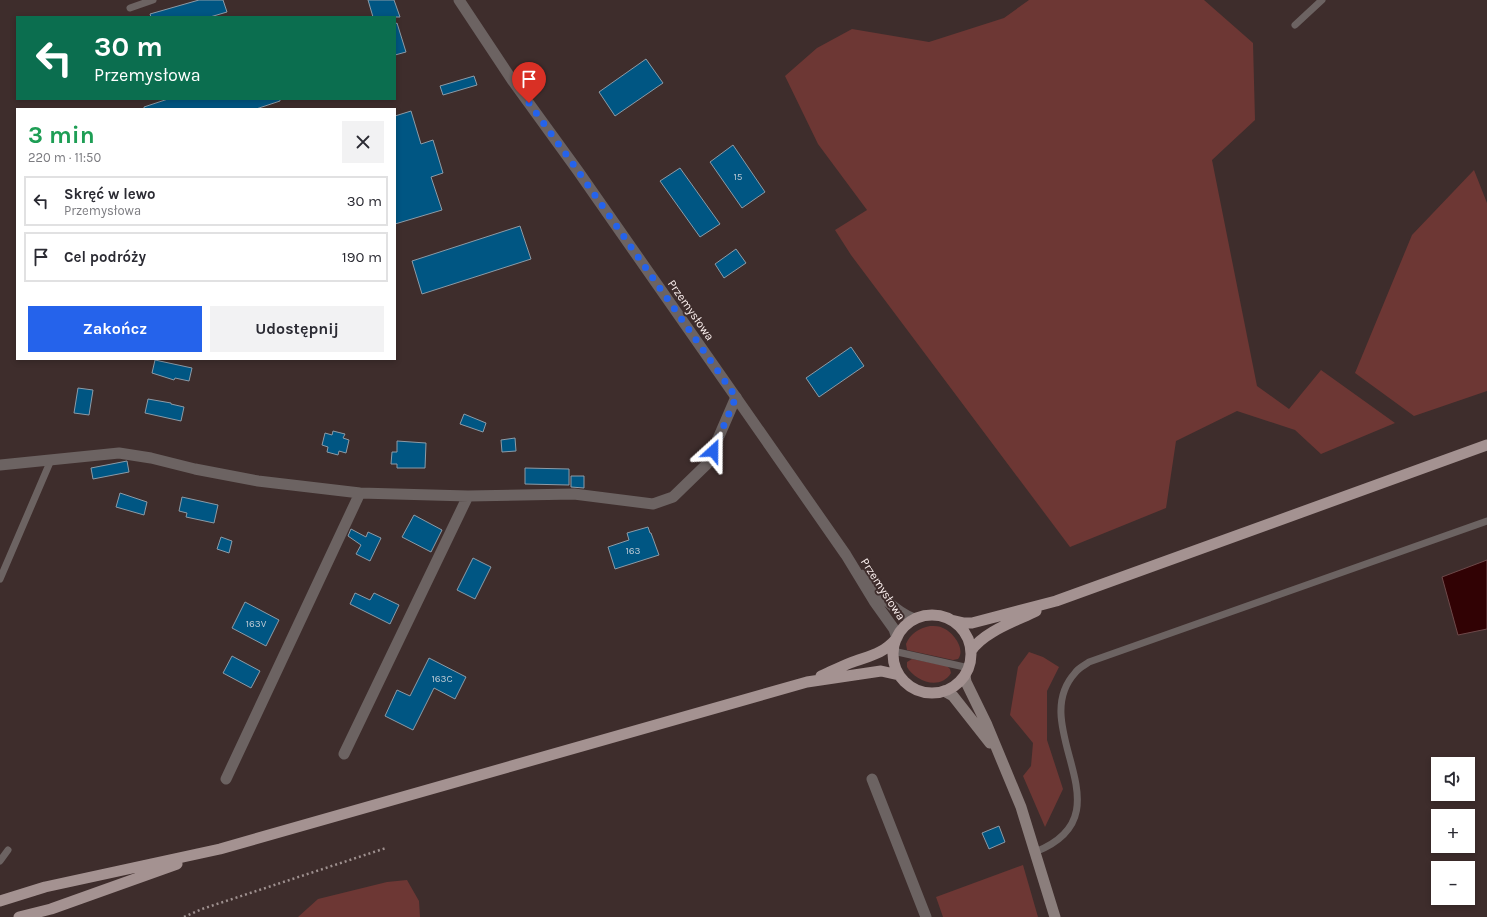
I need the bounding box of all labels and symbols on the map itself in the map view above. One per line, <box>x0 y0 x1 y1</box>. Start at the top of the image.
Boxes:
pin <box>512 62 546 103</box>
house number: 15 <box>734 171 743 183</box>
street label: Przemysłowa <box>665 277 717 343</box>
position arrow <box>692 430 734 472</box>
house number: 163 <box>626 545 641 557</box>
street label: Przemysłowa <box>858 555 908 623</box>
house number: 163V <box>246 618 267 630</box>
house number: 163C <box>431 673 453 685</box>

